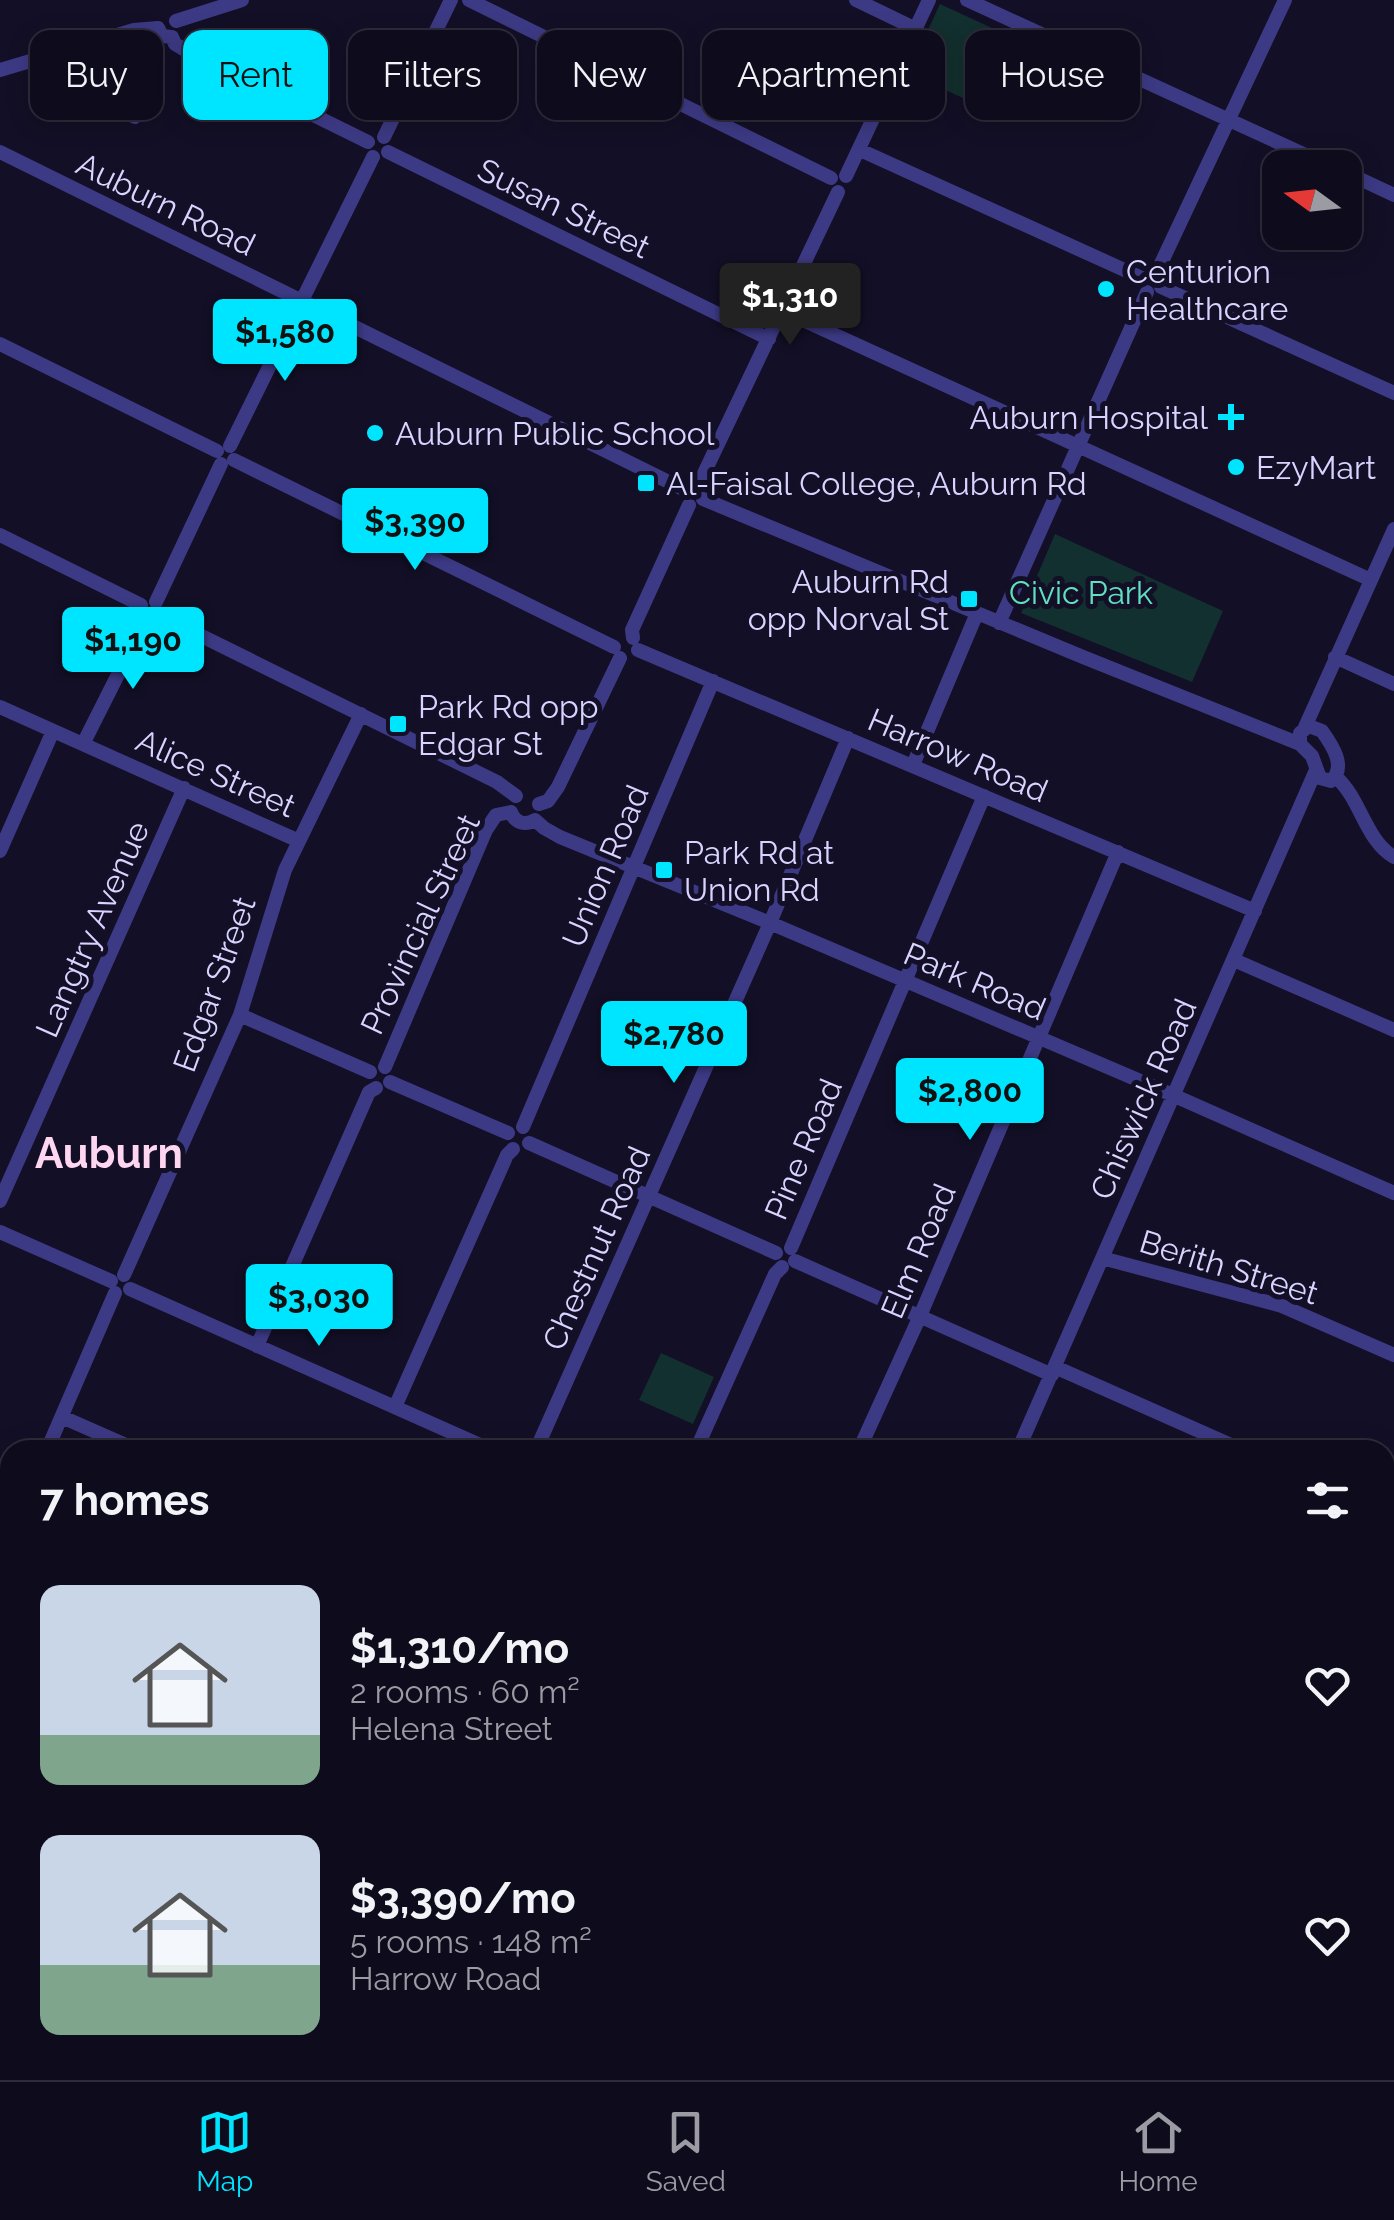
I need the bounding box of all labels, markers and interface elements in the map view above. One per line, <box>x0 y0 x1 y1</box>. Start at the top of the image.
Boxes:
chip: Buy <box>30 30 163 120</box>
chip: Rent <box>183 30 328 120</box>
chip: Filters <box>348 30 517 120</box>
chip: New <box>537 30 682 120</box>
chip: Apartment <box>702 30 945 120</box>
chip: House <box>965 30 1140 120</box>
street label: Auburn Road <box>71 145 261 263</box>
street label: Susan Street <box>472 150 656 266</box>
north arrow <box>1262 150 1362 250</box>
map controls <box>1262 150 1362 250</box>
place label: Centurion Healthcare <box>1126 253 1288 327</box>
pin: $1,310 <box>709 263 871 348</box>
text: $1,310 <box>742 277 838 314</box>
marker: Centurion Healthcare <box>1095 278 1117 300</box>
pin: $1,580 <box>204 299 366 384</box>
text: $1,580 <box>235 313 335 350</box>
place label: Auburn Hospital <box>969 399 1208 436</box>
marker: Auburn Hospital <box>1218 404 1244 430</box>
place label: Auburn Public School <box>395 415 715 452</box>
marker: Auburn Public School <box>364 422 386 444</box>
place label: EzyMart <box>1256 449 1376 486</box>
marker: EzyMart <box>1225 456 1247 478</box>
place label: Al-Faisal College, Auburn Rd <box>666 465 1087 502</box>
marker: Al-Faisal College, Auburn Rd <box>635 472 657 494</box>
pin: $3,390 <box>334 488 496 573</box>
text: $3,390 <box>364 502 466 539</box>
place label: Auburn Rd opp Norval St <box>748 563 949 637</box>
park label: Civic Park <box>1009 574 1153 611</box>
marker: Auburn Rd opp Norval St <box>958 588 980 610</box>
pin: $1,190 <box>52 607 214 692</box>
text: $1,190 <box>84 621 182 658</box>
place label: Park Rd opp Edgar St <box>418 688 599 762</box>
street label: Harrow Road <box>863 701 1053 809</box>
marker: Park Rd opp Edgar St <box>387 713 409 735</box>
street label: Alice Street <box>131 721 302 825</box>
street label: Union Road <box>554 780 656 952</box>
street label: Provincial Street <box>353 808 487 1040</box>
street label: Langtry Avenue <box>28 815 156 1043</box>
place label: Park Rd at Union Rd <box>684 834 834 908</box>
marker: Park Rd at Union Rd <box>653 859 675 881</box>
street label: Edgar Street <box>165 891 263 1077</box>
street label: Park Road <box>899 935 1051 1027</box>
street label: Chiswick Road <box>1082 993 1204 1205</box>
pin: $2,780 <box>593 1001 755 1086</box>
text: $2,780 <box>623 1015 725 1052</box>
pin: $2,800 <box>889 1058 1051 1143</box>
text: $2,800 <box>918 1072 1022 1109</box>
street label: Pine Road <box>757 1073 849 1225</box>
district label: Auburn <box>35 1129 183 1178</box>
street label: Chestnut Road <box>535 1140 657 1356</box>
street label: Elm Road <box>873 1178 963 1324</box>
street label: Berith Street <box>1135 1222 1323 1312</box>
pin: $3,030 <box>238 1264 400 1349</box>
text: $3,030 <box>268 1278 370 1315</box>
icon: filters <box>1300 1473 1355 1528</box>
text: 7 homes <box>40 1476 209 1525</box>
text: $1,310/mo <box>350 1624 569 1673</box>
icon: home <box>120 1625 240 1745</box>
icon: heart <box>1300 1658 1355 1713</box>
text: 2 rooms · 60 m² <box>350 1673 580 1710</box>
text: Helena Street <box>350 1710 553 1747</box>
text: $3,390/mo <box>350 1874 576 1923</box>
icon: home <box>120 1875 240 1995</box>
icon: heart <box>1300 1908 1355 1963</box>
text: 5 rooms · 148 m² <box>350 1923 592 1960</box>
text: Harrow Road <box>350 1960 541 1997</box>
tab: Map <box>196 2105 253 2198</box>
tab: Saved <box>646 2105 726 2198</box>
tab: Home <box>1118 2105 1198 2198</box>

